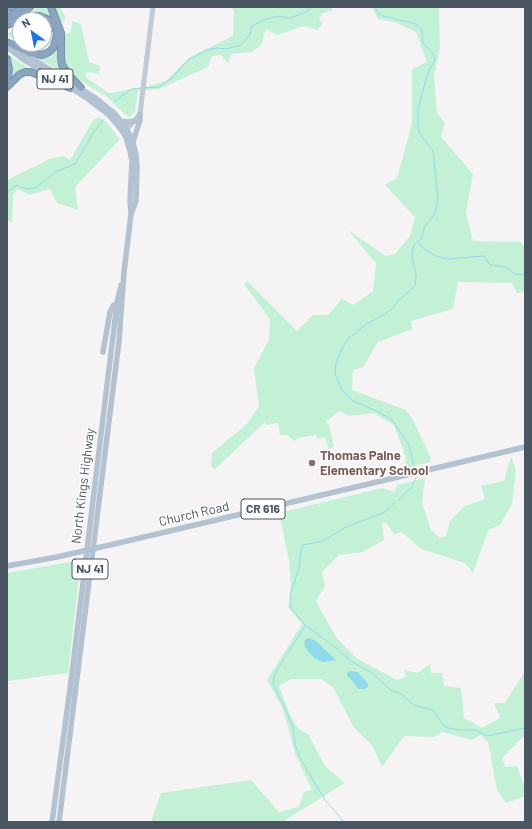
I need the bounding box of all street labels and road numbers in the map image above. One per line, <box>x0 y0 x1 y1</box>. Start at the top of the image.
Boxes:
road number: NJ 41 <box>37 69 73 89</box>
street label: North Kings Highway <box>68 427 98 545</box>
street label: Church Road <box>157 498 231 530</box>
road number: CR 616 <box>241 499 285 519</box>
road number: NJ 41 <box>72 559 108 579</box>

